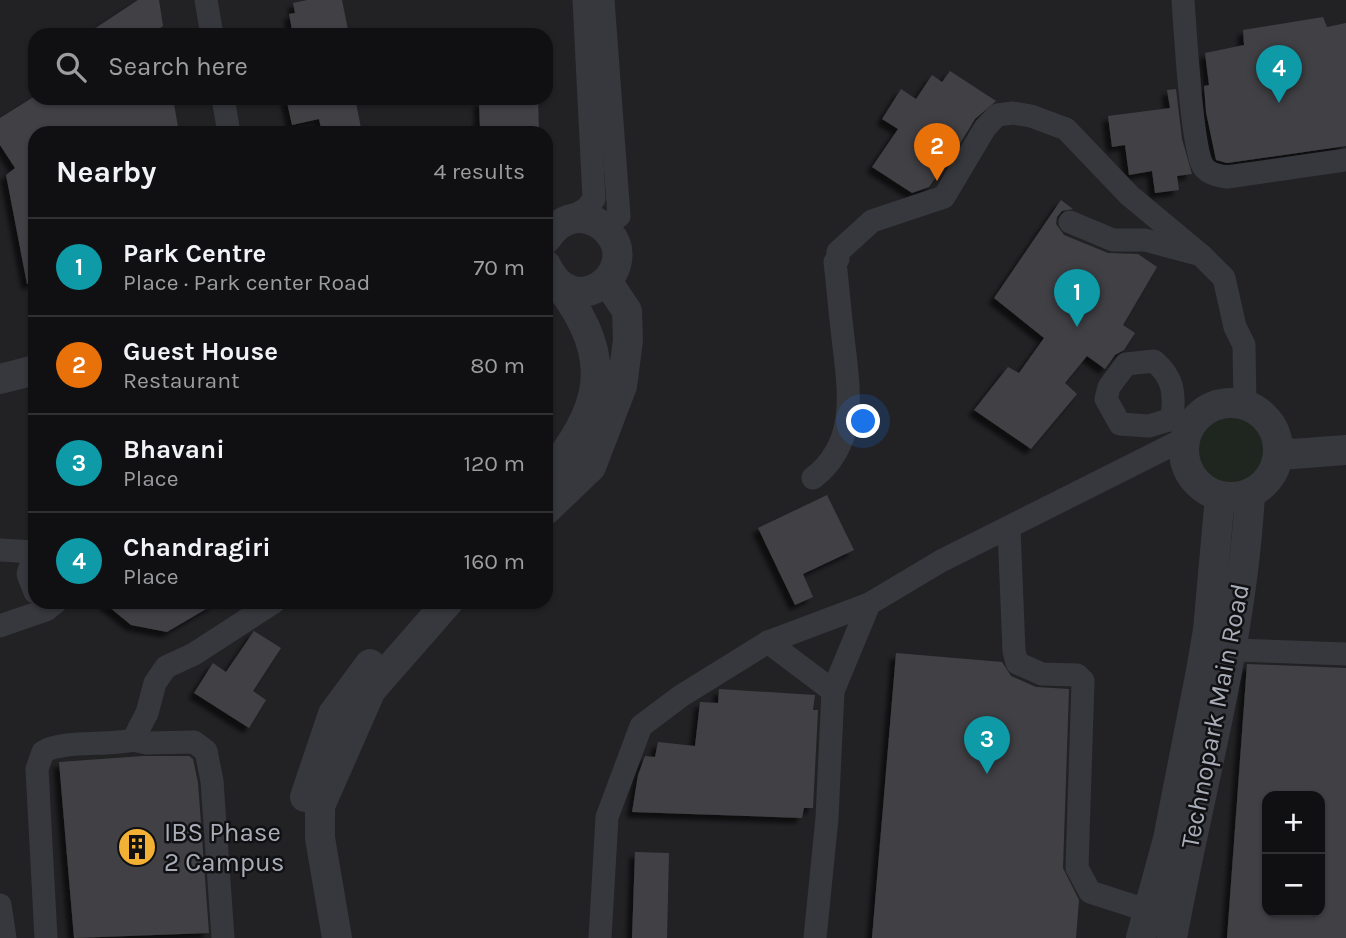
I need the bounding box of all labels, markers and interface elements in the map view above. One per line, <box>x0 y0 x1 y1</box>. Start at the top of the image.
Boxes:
search box <box>28 28 553 105</box>
pin: 4 <box>1256 45 1302 103</box>
icon: search <box>52 48 90 86</box>
text: Search here <box>108 51 248 82</box>
pin: 2 <box>914 123 960 181</box>
text: Nearby <box>56 154 156 190</box>
text: 4 results <box>433 158 525 185</box>
text: Park Centre <box>123 238 266 269</box>
text: 1 <box>75 254 83 281</box>
text: 70 m <box>474 254 525 281</box>
text: Place · Park center Road <box>123 269 370 296</box>
pin: 1 <box>1054 269 1100 327</box>
text: Guest House <box>123 336 278 367</box>
text: 2 <box>72 352 86 379</box>
text: 80 m <box>470 352 525 379</box>
text: Restaurant <box>123 367 240 394</box>
your location <box>846 404 880 438</box>
text: Bhavani <box>123 434 225 465</box>
text: 3 <box>72 450 86 477</box>
text: 120 m <box>463 450 525 477</box>
text: Place <box>123 465 179 492</box>
text: Chandragiri <box>123 532 271 563</box>
text: 4 <box>72 548 86 575</box>
text: 160 m <box>464 548 525 575</box>
text: Place <box>123 563 179 590</box>
street label: Technopark Main Road <box>1174 581 1256 851</box>
pin: 3 <box>964 716 1010 774</box>
map controls <box>1262 791 1325 917</box>
button: + <box>1262 791 1325 854</box>
place label: IBS Phase 2 Campus <box>164 817 284 878</box>
building icon: IBS Phase 2 Campus <box>116 826 158 868</box>
button: − <box>1262 854 1325 917</box>

